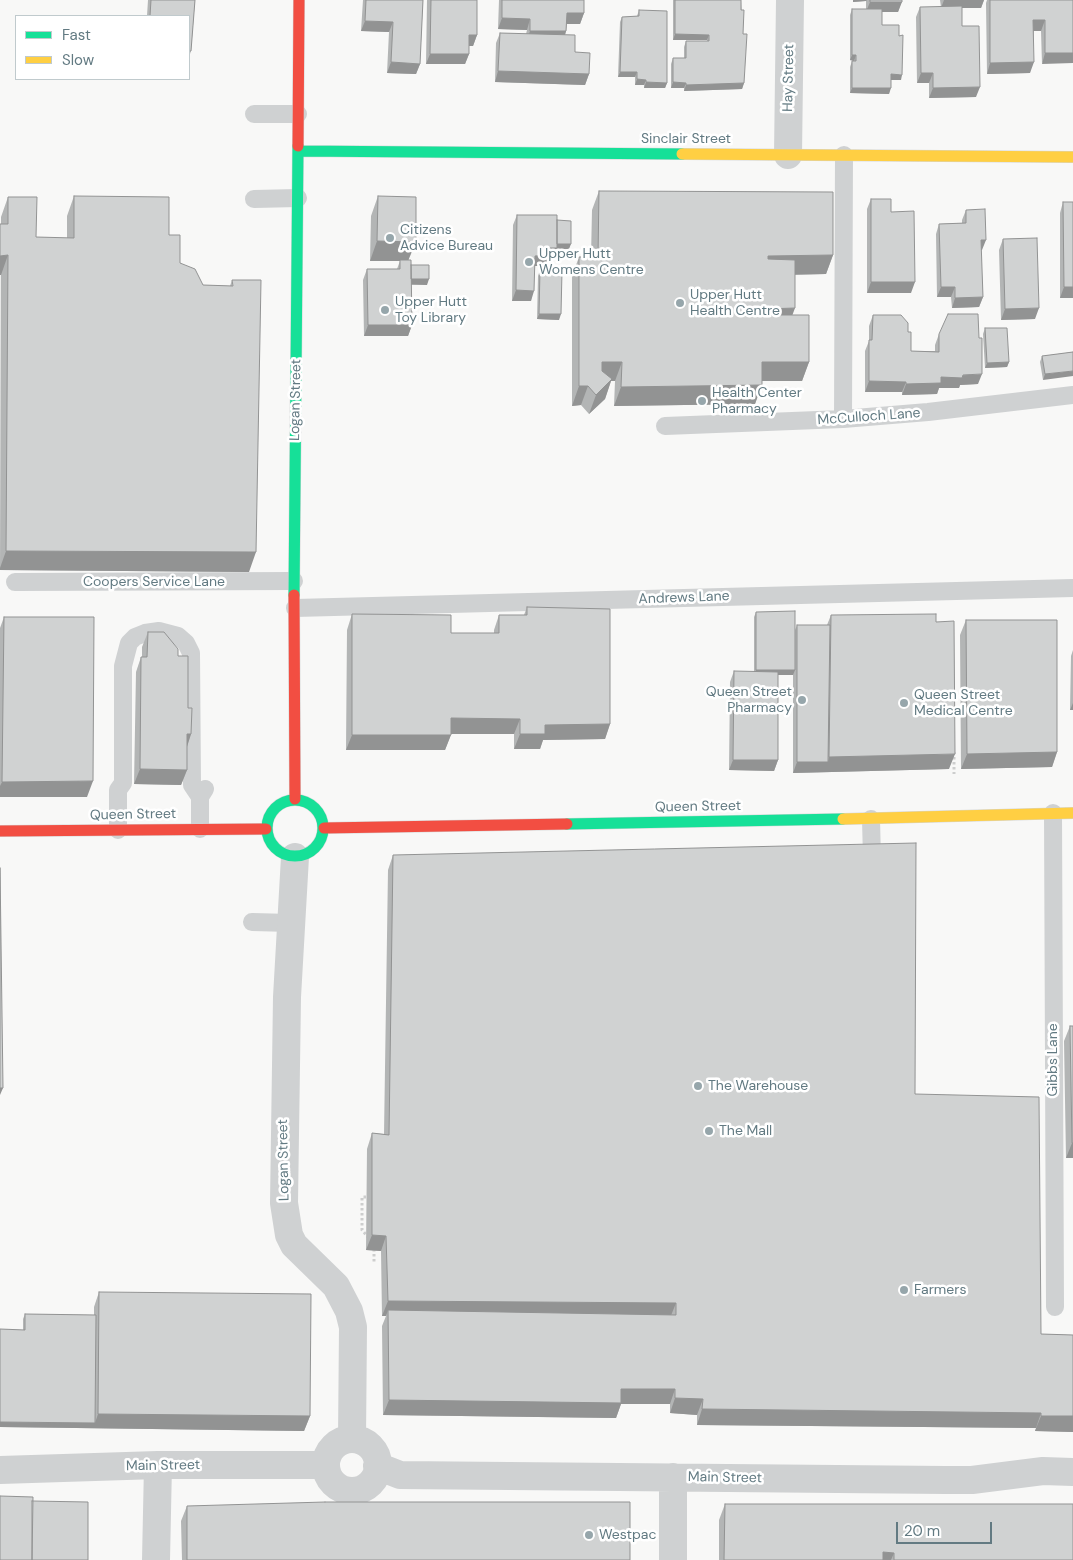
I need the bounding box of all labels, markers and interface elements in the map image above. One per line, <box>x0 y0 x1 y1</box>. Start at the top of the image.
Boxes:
legend <box>15 15 190 80</box>
text: Fast <box>62 25 91 45</box>
street label: Hay Street <box>780 44 798 112</box>
text: Slow <box>62 50 94 70</box>
street label: Sinclair Street <box>641 131 731 147</box>
place label: Citizens Advice Bureau <box>400 222 493 254</box>
marker: Citizens Advice Bureau <box>384 232 396 244</box>
place label: Upper Hutt Womens Centre <box>539 246 644 278</box>
marker: Upper Hutt Womens Centre <box>523 256 535 268</box>
place label: Upper Hutt Health Centre <box>690 287 780 320</box>
place label: Upper Hutt Toy Library <box>395 294 467 326</box>
marker: Upper Hutt Health Centre <box>674 297 686 309</box>
marker: Upper Hutt Toy Library <box>379 304 391 316</box>
street label: Logan Street <box>287 359 305 441</box>
place label: Health Center Pharmacy <box>712 385 802 418</box>
marker: Health Center Pharmacy <box>696 395 708 407</box>
street label: McCulloch Lane <box>817 405 921 429</box>
street label: Coopers Service Lane <box>83 574 225 590</box>
street label: Andrews Lane <box>638 588 730 608</box>
place label: Queen Street Pharmacy <box>706 684 792 716</box>
place label: Queen Street Medical Centre <box>914 687 1013 720</box>
marker: Queen Street Pharmacy <box>796 694 808 706</box>
marker: Queen Street Medical Centre <box>898 697 910 709</box>
street label: Queen Street <box>655 798 741 816</box>
street label: Queen Street <box>90 806 176 824</box>
street label: Gibbs Lane <box>1045 1023 1061 1097</box>
place label: The Warehouse <box>708 1078 808 1094</box>
marker: The Warehouse <box>692 1080 704 1092</box>
street label: Logan Street <box>275 1119 293 1201</box>
place label: The Mall <box>719 1123 772 1139</box>
marker: The Mall <box>703 1125 715 1137</box>
place label: Farmers <box>914 1282 966 1298</box>
marker: Farmers <box>898 1284 910 1296</box>
street label: Main Street <box>126 1457 200 1475</box>
street label: Main Street <box>688 1469 762 1487</box>
scale bar <box>898 1512 994 1544</box>
text: 20 m <box>904 1521 940 1541</box>
place label: Westpac <box>599 1527 656 1543</box>
marker: Westpac <box>583 1529 595 1541</box>

